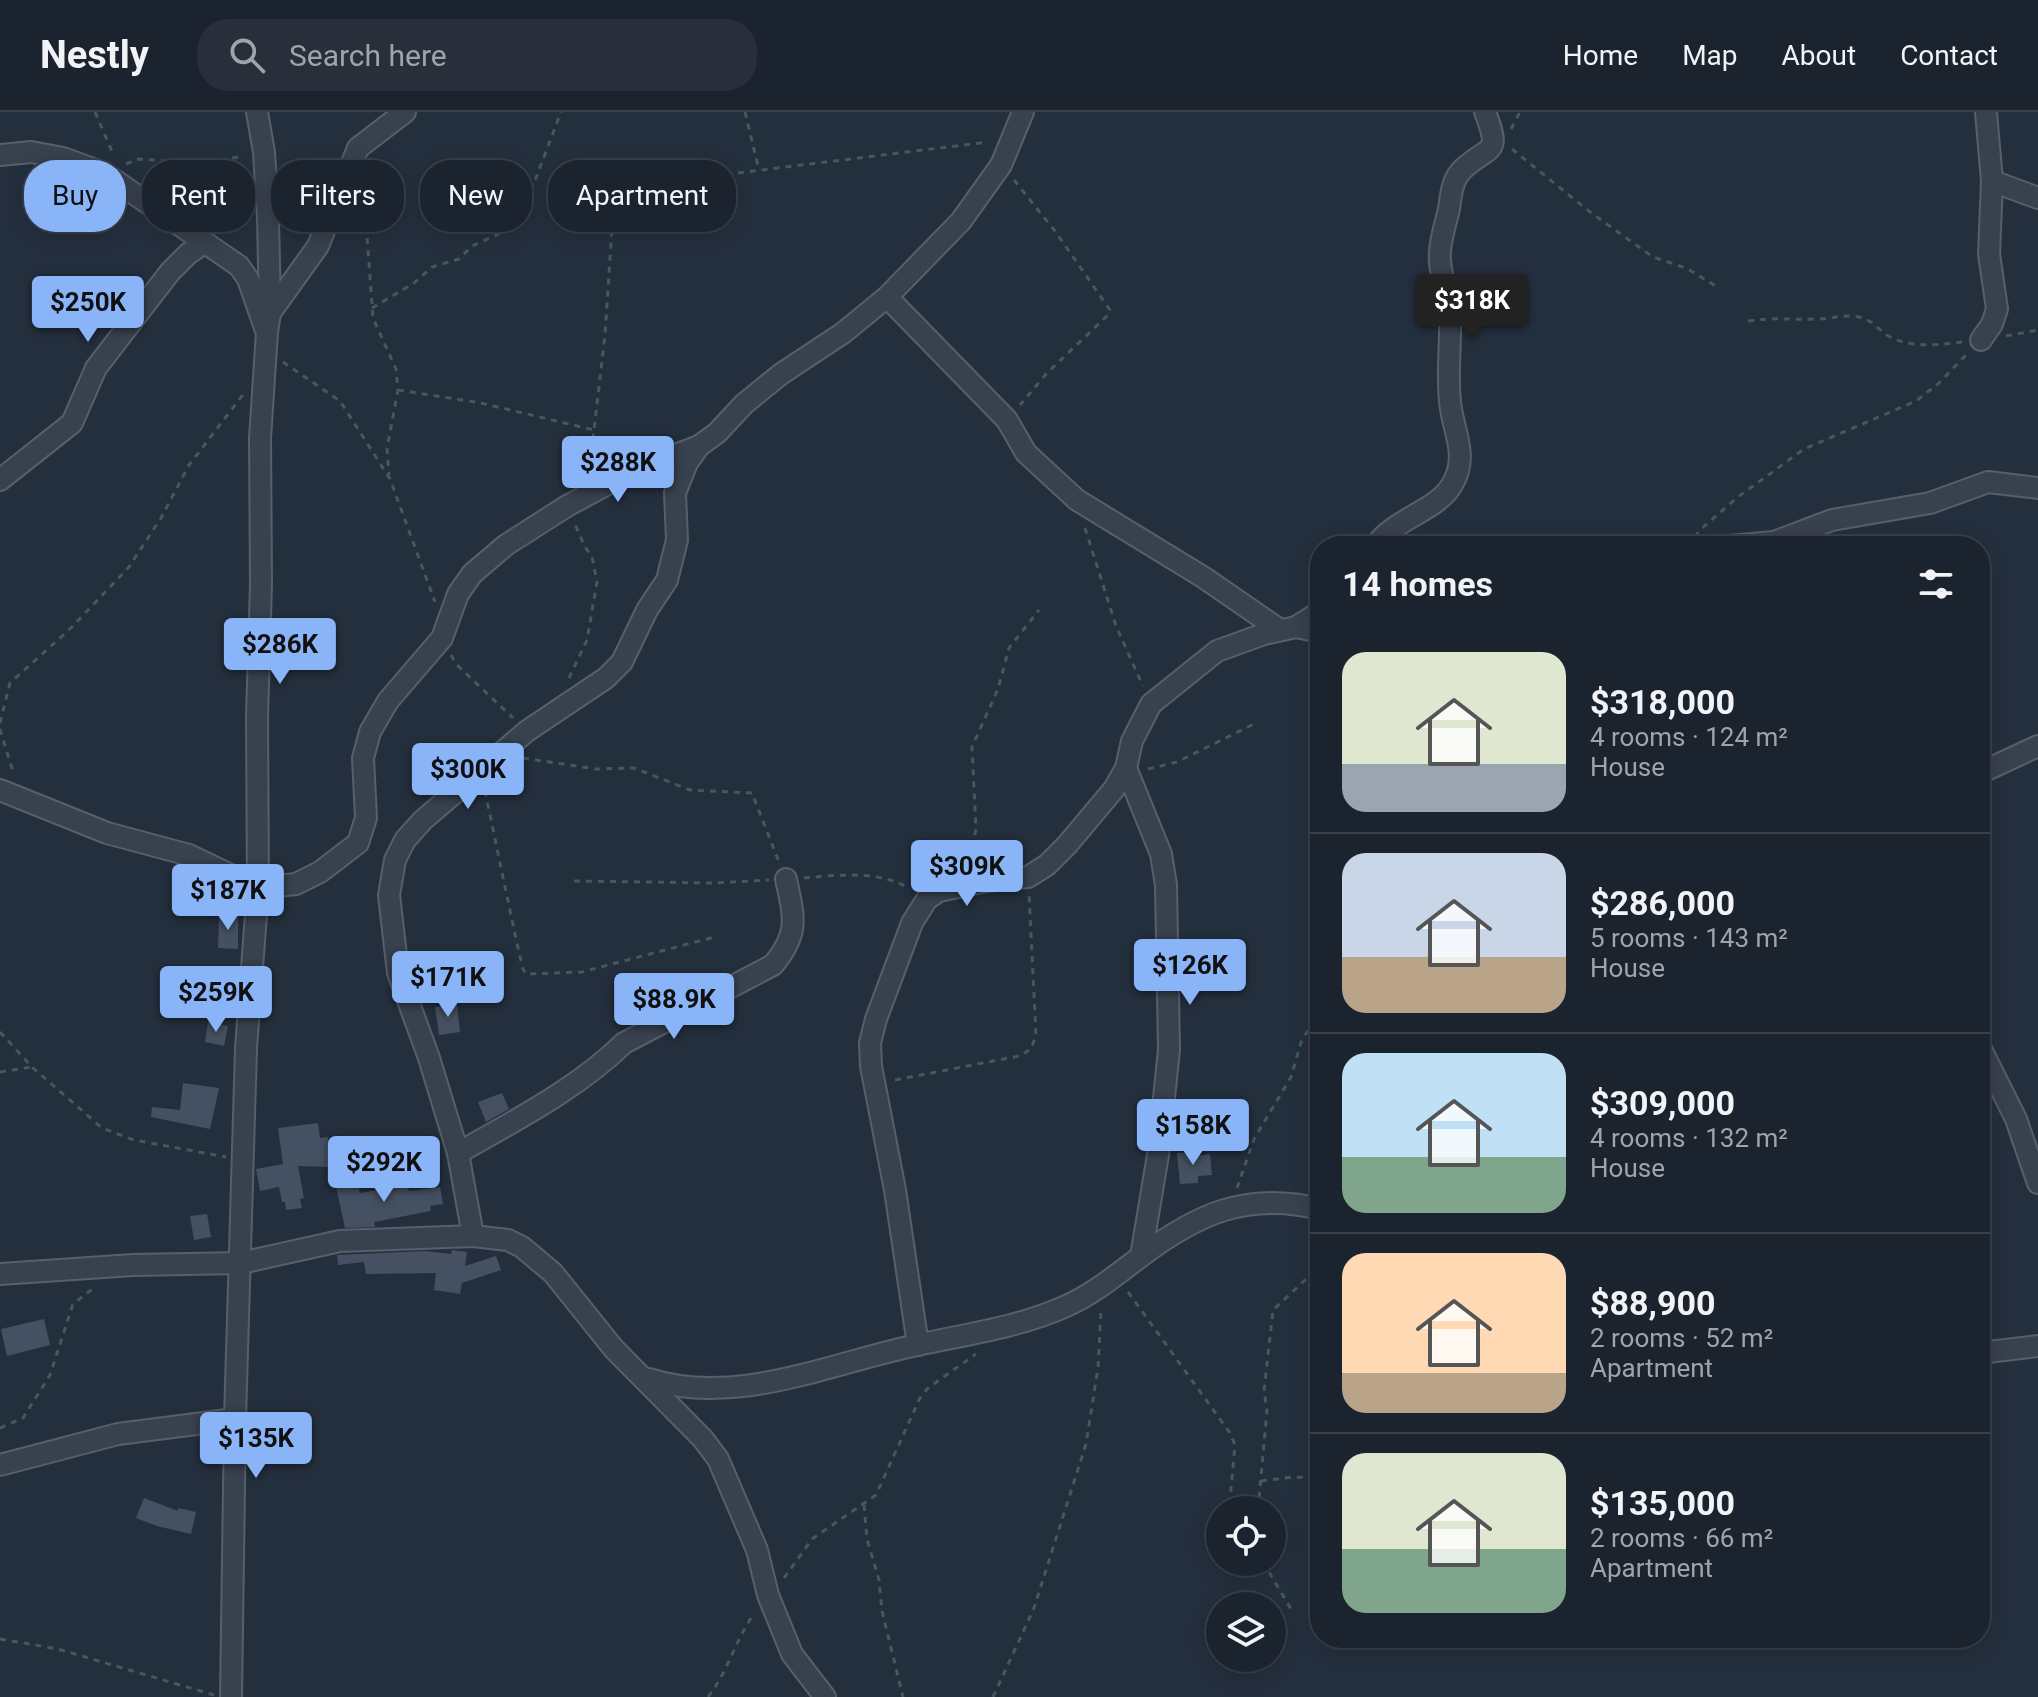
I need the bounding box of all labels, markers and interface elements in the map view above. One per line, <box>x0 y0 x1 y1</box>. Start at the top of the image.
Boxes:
search box <box>197 19 757 91</box>
text: Nestly <box>40 33 149 77</box>
icon: search <box>225 33 269 77</box>
text: Search here <box>289 38 447 73</box>
text: Home <box>1563 39 1638 72</box>
text: Map <box>1682 39 1738 72</box>
text: About <box>1782 39 1856 72</box>
text: Contact <box>1900 39 1998 72</box>
chip: Buy <box>24 160 126 232</box>
chip: Rent <box>142 160 255 232</box>
chip: Filters <box>271 160 404 232</box>
chip: New <box>420 160 532 232</box>
chip: Apartment <box>548 160 736 232</box>
pin: $318K <box>1416 274 1528 342</box>
pin: $250K <box>32 276 144 344</box>
text: $318K <box>1434 285 1510 315</box>
text: $250K <box>50 287 126 317</box>
pin: $288K <box>562 436 674 504</box>
text: $288K <box>580 447 656 477</box>
icon: filters <box>1914 562 1958 606</box>
text: 14 homes <box>1342 564 1493 604</box>
pin: $286K <box>224 618 336 686</box>
text: $286K <box>242 629 318 659</box>
text: $318,000 <box>1590 682 1735 722</box>
icon: home <box>1406 684 1502 780</box>
text: 4 rooms · 124 m² <box>1590 722 1788 752</box>
pin: $300K <box>412 743 524 811</box>
text: House <box>1590 752 1665 782</box>
text: $300K <box>430 754 506 784</box>
pin: $309K <box>911 840 1023 908</box>
text: $309K <box>929 851 1005 881</box>
pin: $187K <box>172 864 284 932</box>
text: $187K <box>190 875 266 905</box>
text: $286,000 <box>1590 883 1735 923</box>
icon: home <box>1406 885 1502 981</box>
text: 5 rooms · 143 m² <box>1590 923 1788 953</box>
pin: $126K <box>1134 939 1246 1007</box>
text: $126K <box>1152 950 1228 980</box>
pin: $171K <box>392 951 504 1019</box>
text: House <box>1590 953 1665 983</box>
text: $171K <box>410 962 486 992</box>
pin: $259K <box>160 966 272 1034</box>
pin: $88.9K <box>609 973 739 1041</box>
text: $259K <box>178 977 254 1007</box>
text: $88.9K <box>632 984 716 1014</box>
text: $309,000 <box>1590 1083 1735 1123</box>
icon: home <box>1406 1085 1502 1181</box>
pin: $158K <box>1137 1099 1249 1167</box>
text: $158K <box>1155 1110 1231 1140</box>
text: 4 rooms · 132 m² <box>1590 1123 1788 1153</box>
pin: $292K <box>328 1136 440 1204</box>
text: $292K <box>346 1147 422 1177</box>
text: House <box>1590 1153 1665 1183</box>
text: $88,900 <box>1590 1283 1715 1323</box>
icon: home <box>1406 1285 1502 1381</box>
text: 2 rooms · 52 m² <box>1590 1323 1773 1353</box>
text: Apartment <box>1590 1353 1713 1383</box>
pin: $135K <box>200 1412 312 1480</box>
text: $135K <box>218 1423 294 1453</box>
text: $135,000 <box>1590 1483 1735 1523</box>
icon: home <box>1406 1485 1502 1581</box>
map controls <box>1206 1496 1286 1672</box>
button: locate <box>1206 1496 1286 1576</box>
text: 2 rooms · 66 m² <box>1590 1523 1773 1553</box>
text: Apartment <box>1590 1553 1713 1583</box>
button: layers <box>1206 1592 1286 1672</box>

